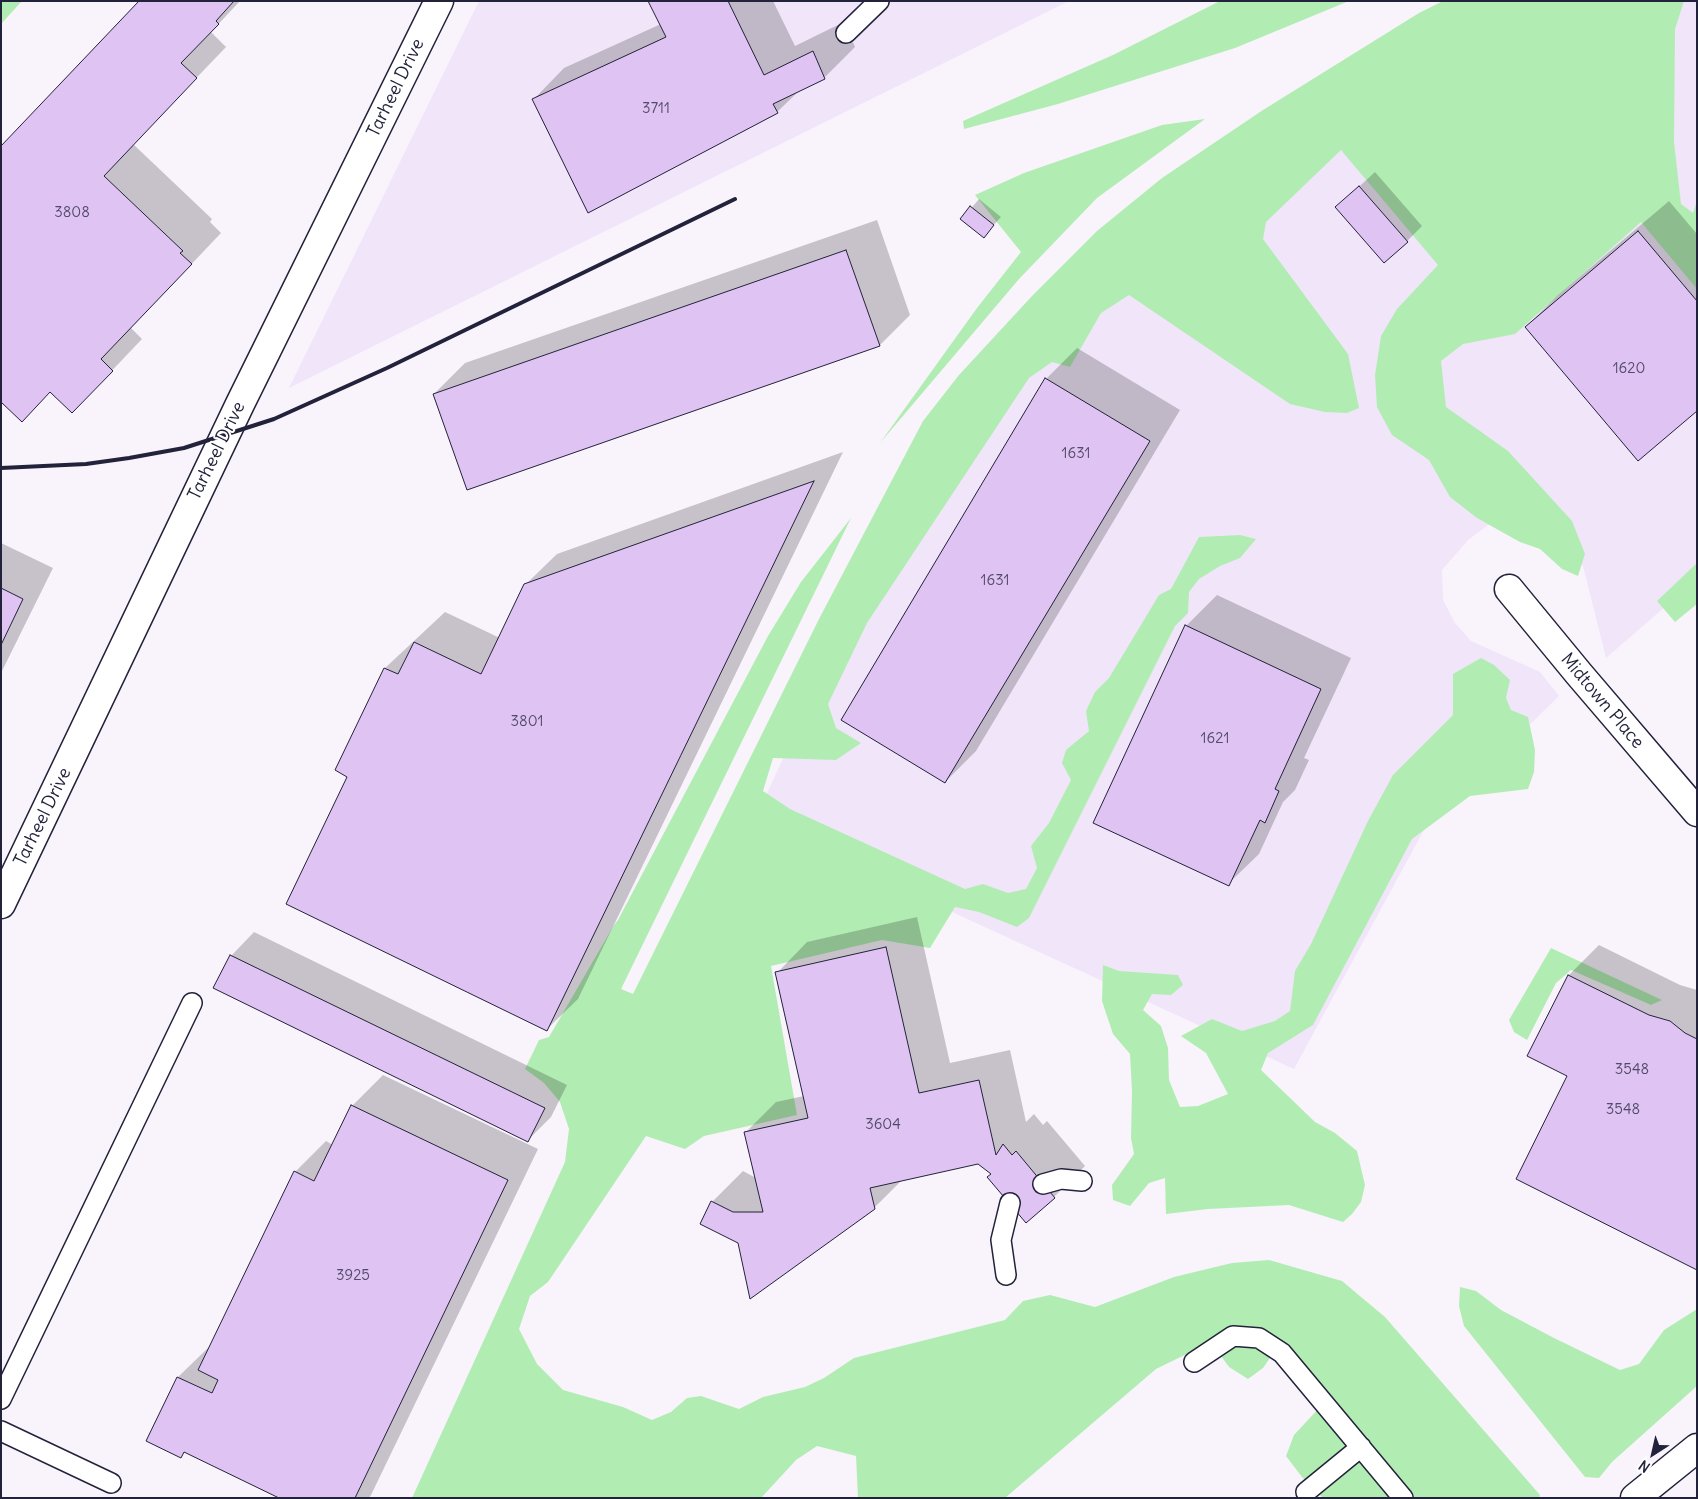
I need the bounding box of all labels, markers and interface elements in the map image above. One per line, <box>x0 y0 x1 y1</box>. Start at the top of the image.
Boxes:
street label: Tarheel Drive <box>363 35 429 141</box>
house number: 3711 <box>642 100 670 118</box>
house number: 3808 <box>54 204 90 222</box>
house number: 1620 <box>1613 360 1645 378</box>
street label: Tarheel Drive <box>184 398 250 504</box>
house number: 1631 <box>1062 445 1090 463</box>
house number: 1631 <box>981 572 1009 590</box>
street label: Midtown Place <box>1556 649 1648 753</box>
house number: 3801 <box>511 713 543 731</box>
house number: 1621 <box>1201 730 1229 748</box>
street label: Tarheel Drive <box>10 764 76 870</box>
house number: 3548 <box>1615 1061 1649 1079</box>
house number: 3548 <box>1606 1101 1640 1119</box>
house number: 3604 <box>865 1116 901 1134</box>
house number: 3925 <box>336 1267 370 1285</box>
north arrow <box>1628 1429 1678 1479</box>
text: N <box>1635 1456 1654 1476</box>

